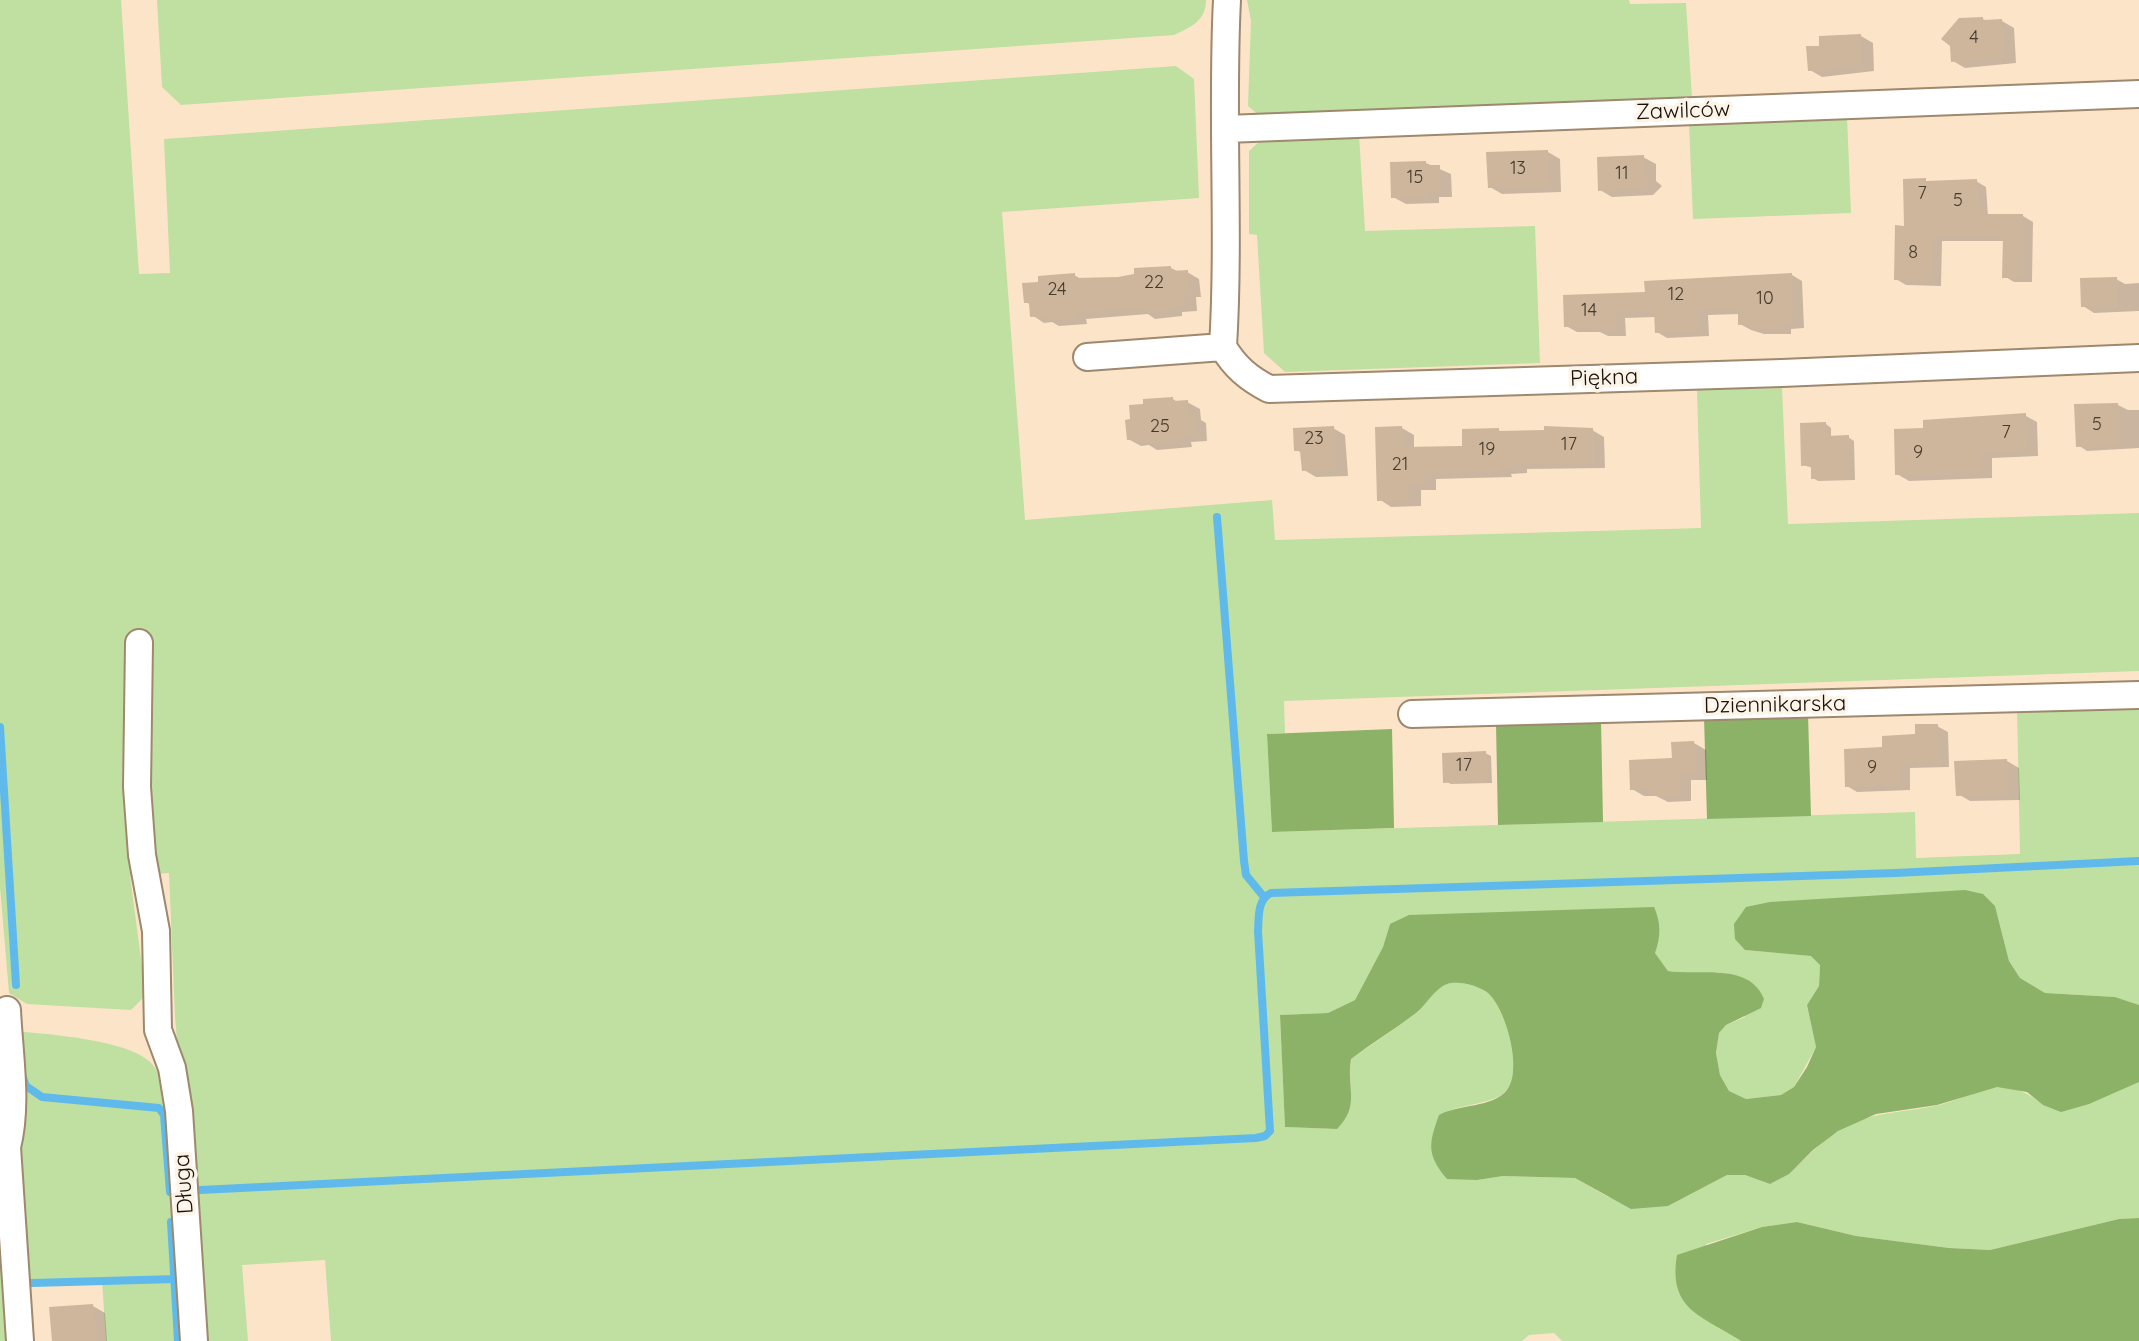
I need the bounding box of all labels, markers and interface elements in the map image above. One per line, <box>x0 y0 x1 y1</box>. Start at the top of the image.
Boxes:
house number: 4 <box>1969 27 1979 49</box>
street label: Zawilców <box>1635 96 1731 126</box>
house number: 13 <box>1510 158 1526 180</box>
house number: 11 <box>1615 163 1629 185</box>
house number: 15 <box>1407 167 1423 189</box>
house number: 7 <box>1917 183 1927 205</box>
house number: 5 <box>1953 190 1963 212</box>
house number: 8 <box>1908 242 1918 264</box>
house number: 22 <box>1144 272 1164 294</box>
house number: 24 <box>1047 279 1067 301</box>
house number: 12 <box>1668 284 1684 306</box>
house number: 10 <box>1756 288 1774 310</box>
house number: 14 <box>1581 300 1597 322</box>
street label: Piękna <box>1570 364 1638 392</box>
house number: 5 <box>2092 414 2102 436</box>
house number: 25 <box>1150 416 1170 438</box>
house number: 7 <box>2001 422 2011 444</box>
house number: 23 <box>1304 428 1324 450</box>
house number: 17 <box>1561 434 1577 456</box>
house number: 19 <box>1479 439 1495 461</box>
house number: 9 <box>1913 442 1923 464</box>
house number: 21 <box>1392 454 1408 476</box>
street label: Dziennikarska <box>1704 691 1846 719</box>
house number: 17 <box>1456 755 1472 777</box>
house number: 9 <box>1867 757 1877 779</box>
street label: Długa <box>169 1153 199 1215</box>

